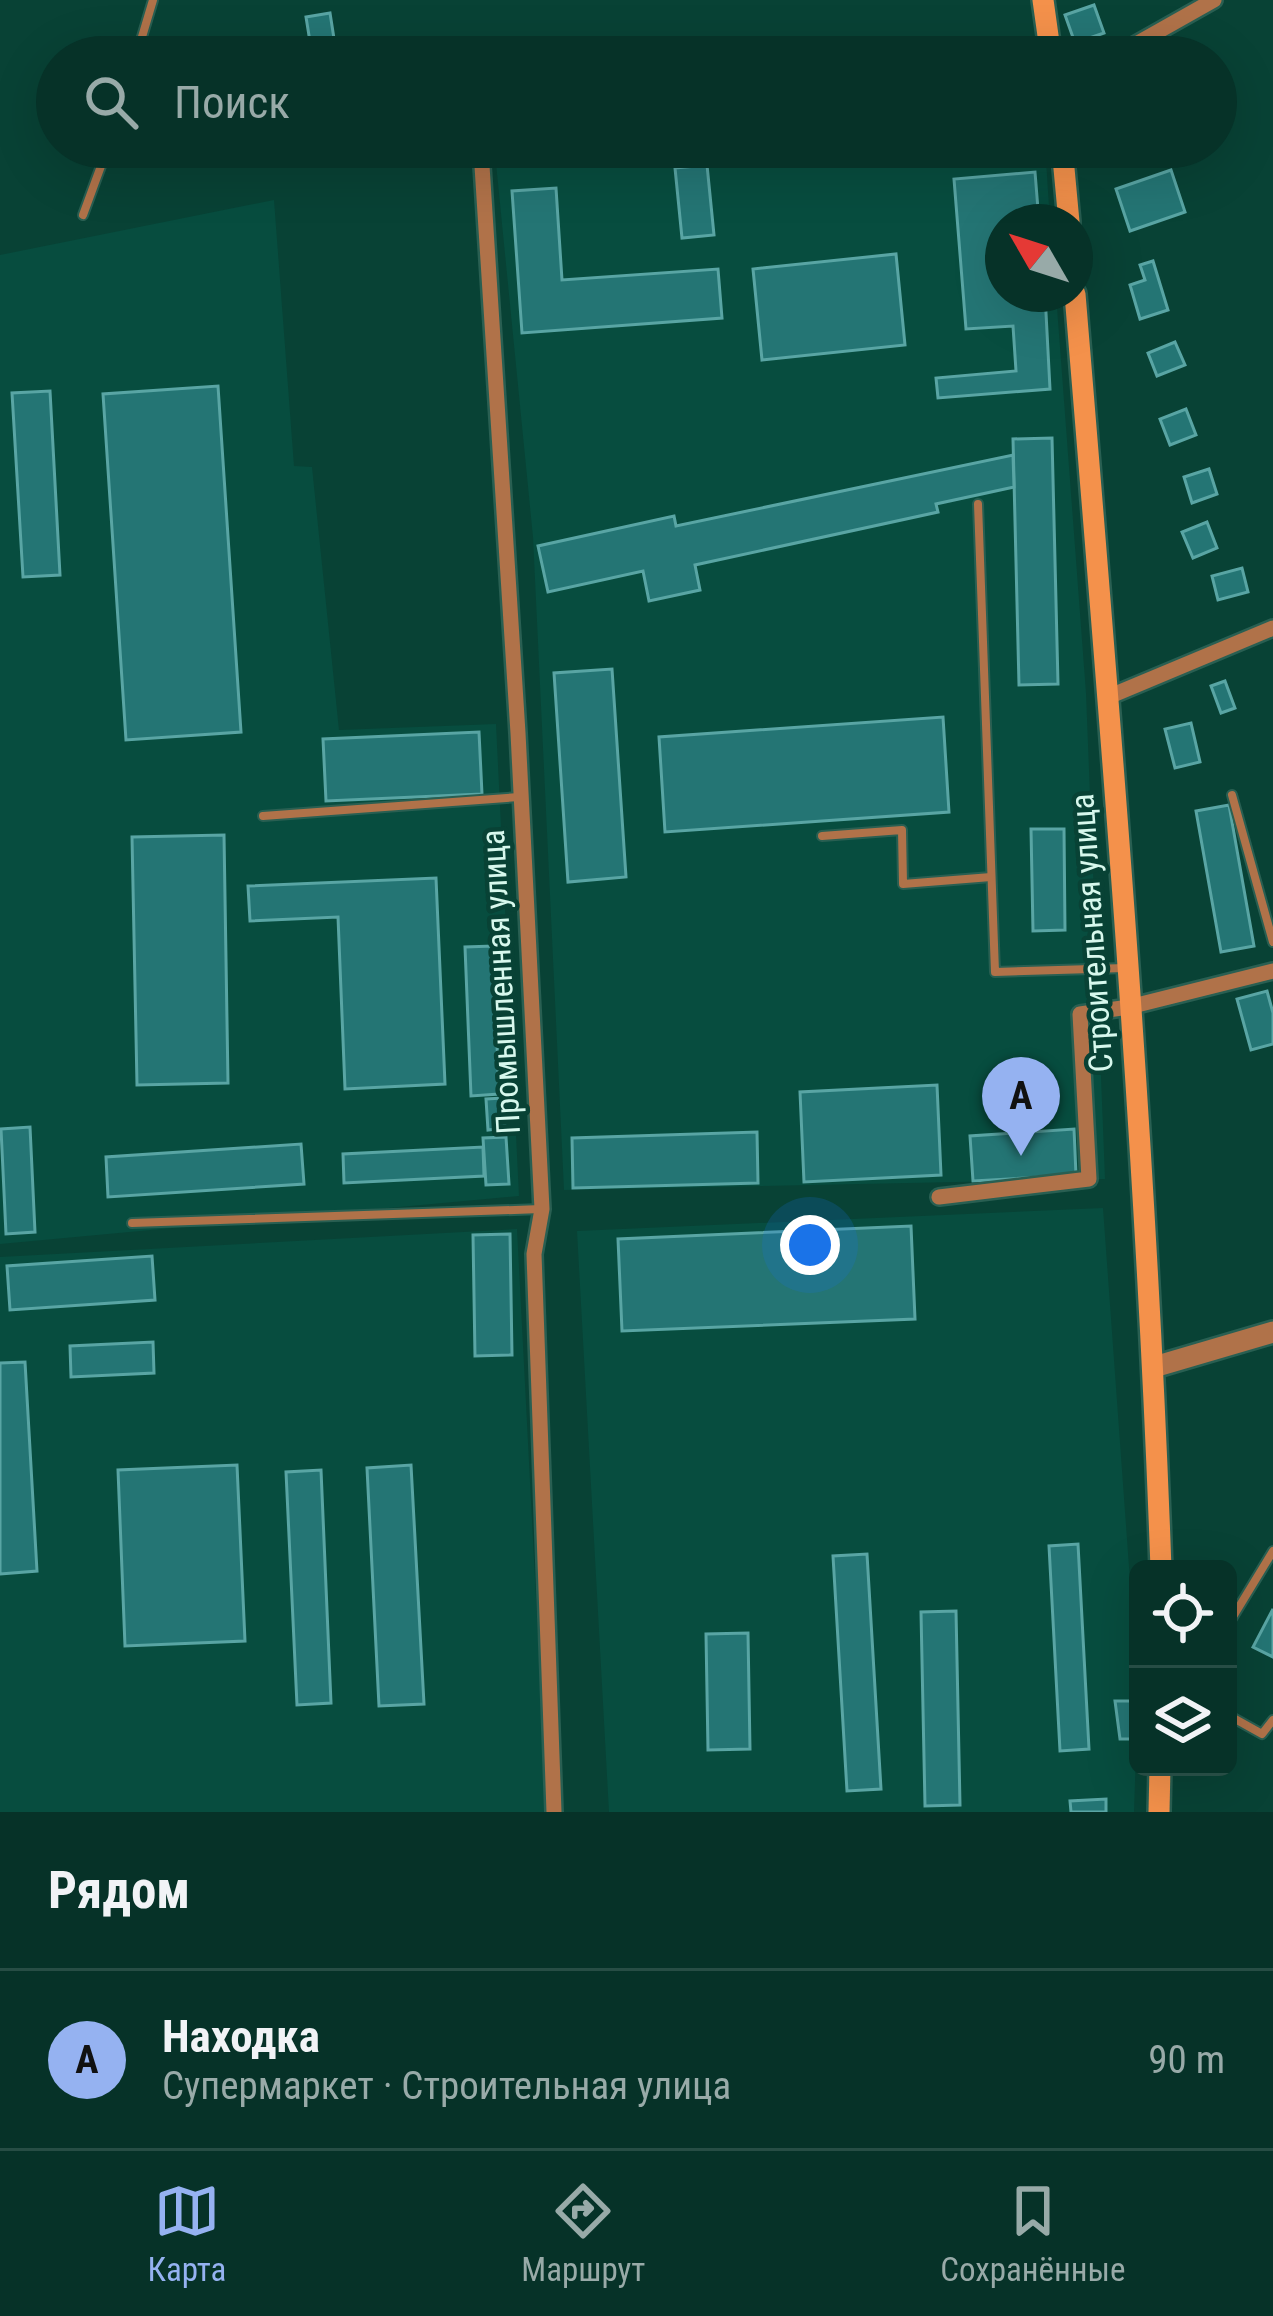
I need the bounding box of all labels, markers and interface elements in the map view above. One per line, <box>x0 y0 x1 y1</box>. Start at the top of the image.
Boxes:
search box <box>36 36 1237 168</box>
icon: search <box>78 69 144 135</box>
text: Поиск <box>174 76 290 129</box>
north arrow <box>985 204 1093 312</box>
street label: Строительная улица <box>1062 792 1121 1074</box>
street label: Промышленная улица <box>473 828 528 1135</box>
pin: A <box>982 1057 1060 1156</box>
your location <box>780 1215 840 1275</box>
map controls <box>1129 1560 1237 1776</box>
button: locate <box>1129 1560 1237 1668</box>
button: layers <box>1129 1668 1237 1776</box>
text: Рядом <box>48 1861 190 1920</box>
text: Находка <box>162 2010 320 2063</box>
text: A <box>75 2037 99 2083</box>
text: 90 m <box>1148 2037 1225 2083</box>
text: Супермаркет · Строительная улица <box>162 2063 731 2109</box>
tab: Карта <box>147 2178 226 2289</box>
tab: Маршрут <box>521 2178 645 2289</box>
tab: Сохранённые <box>940 2178 1126 2289</box>

